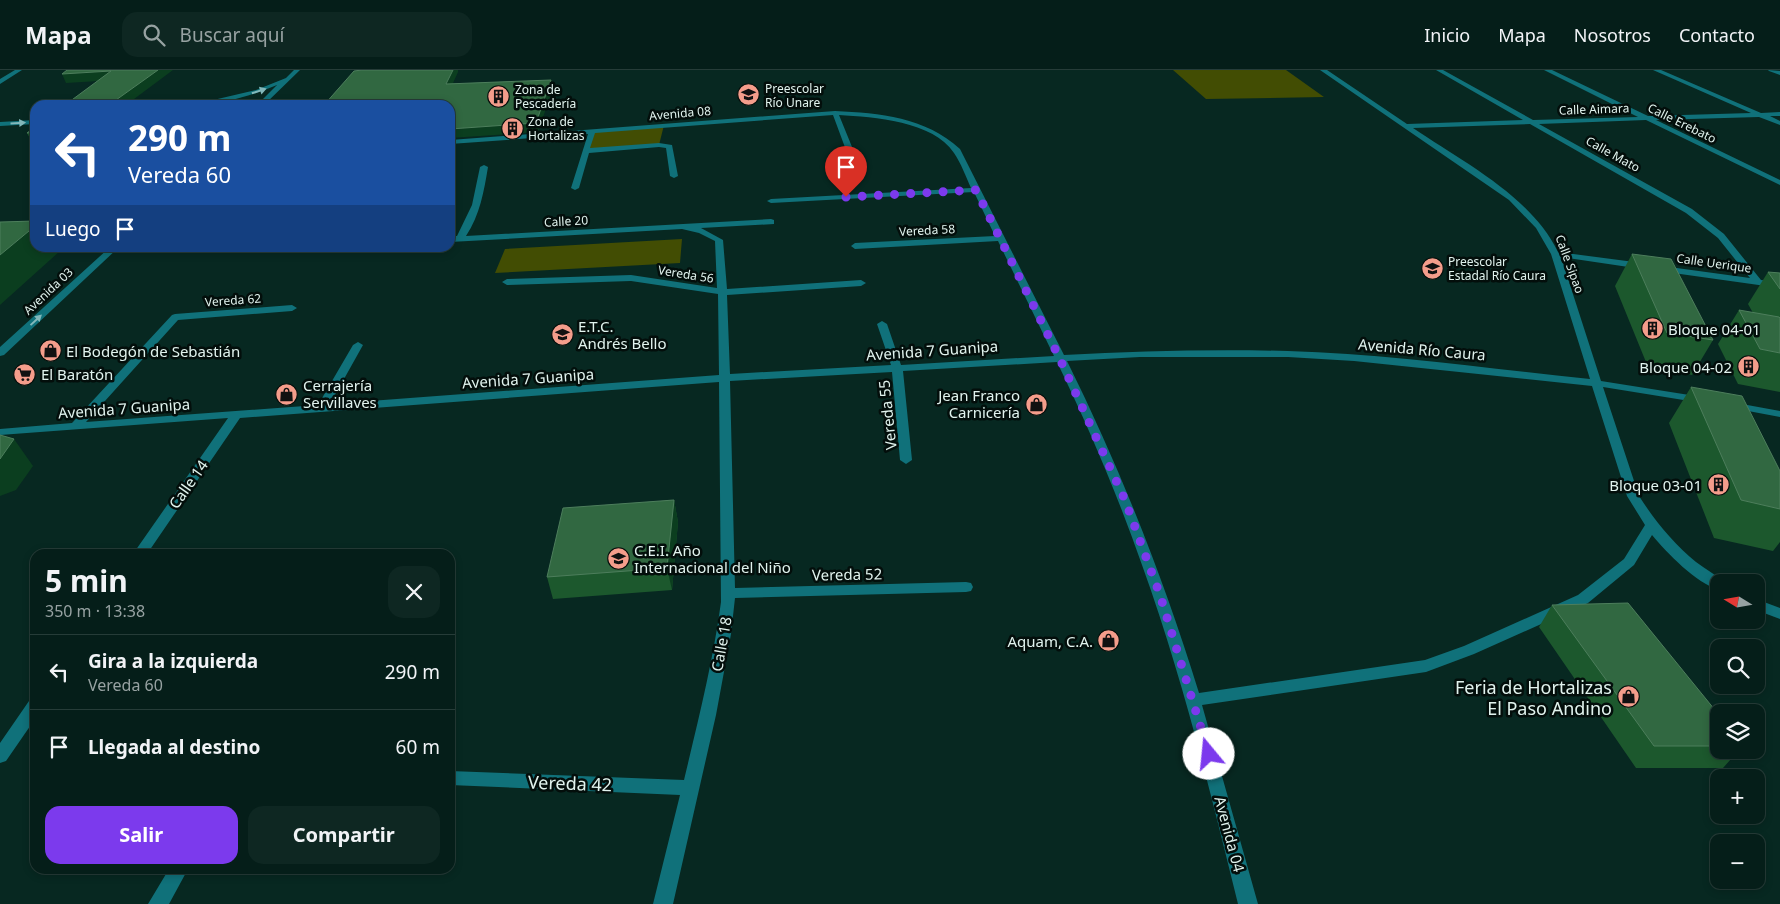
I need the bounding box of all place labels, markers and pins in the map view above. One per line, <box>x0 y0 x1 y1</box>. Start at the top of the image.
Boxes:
place label: Preescolar Río Unare <box>765 80 824 111</box>
place label: Zona de Pescadería <box>515 81 576 112</box>
school or university icon: Preescolar Río Unare <box>737 83 761 107</box>
building icon: Zona de Pescadería <box>487 84 511 108</box>
place label: Zona de Hortalizas <box>528 113 585 144</box>
building icon: Zona de Hortalizas <box>500 116 524 140</box>
pin <box>825 146 867 197</box>
place label: Preescolar Estadal Río Caura <box>1448 253 1546 284</box>
school or university icon: Preescolar Estadal Río Caura <box>1420 256 1444 280</box>
place label: E.T.C. Andrés Bello <box>578 316 667 353</box>
building icon: Bloque 04-01 <box>1640 317 1664 341</box>
place label: Bloque 04-01 <box>1668 319 1761 339</box>
school or university icon: E.T.C. Andrés Bello <box>550 323 574 347</box>
shop icon: El Bodegón de Sebastián <box>38 339 62 363</box>
place label: El Bodegón de Sebastián <box>66 341 240 361</box>
building icon: Bloque 04-02 <box>1736 355 1760 379</box>
place label: Bloque 04-02 <box>1639 357 1732 377</box>
supermarket icon: El Baratón <box>13 362 37 386</box>
place label: El Baratón <box>41 364 113 384</box>
place label: Cerrajería Servillaves <box>303 375 377 412</box>
shop icon: Cerrajería Servillaves <box>275 382 299 406</box>
place label: Jean Franco Carnicería <box>936 385 1020 422</box>
shop icon: Jean Franco Carnicería <box>1024 392 1048 416</box>
building icon: Bloque 03-01 <box>1706 473 1730 497</box>
place label: Bloque 03-01 <box>1609 475 1702 495</box>
place label: C.E.I. Año Internacional del Niño <box>634 540 791 577</box>
school or university icon: C.E.I. Año Internacional del Niño <box>606 547 630 571</box>
shop icon: Aquam, C.A. <box>1097 629 1121 653</box>
place label: Aquam, C.A. <box>1007 631 1093 651</box>
place label: Feria de Hortalizas El Paso Andino <box>1455 675 1612 720</box>
shop icon: Feria de Hortalizas El Paso Andino <box>1616 685 1640 709</box>

